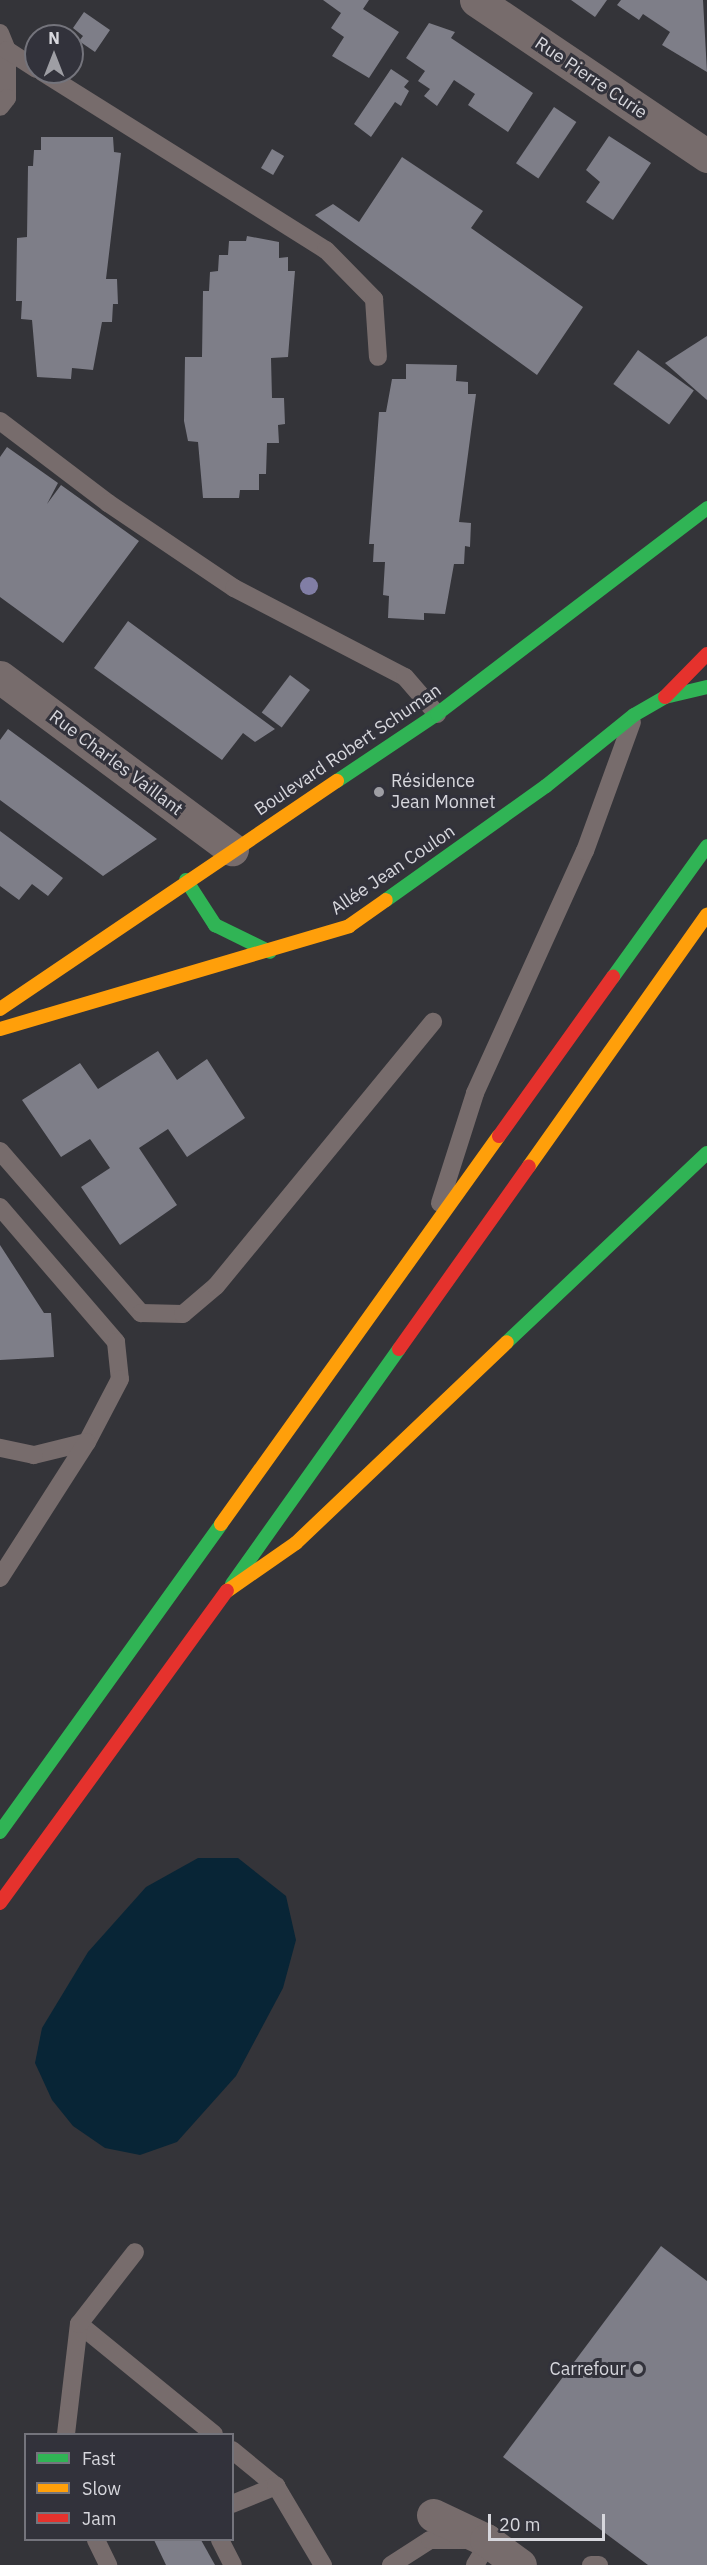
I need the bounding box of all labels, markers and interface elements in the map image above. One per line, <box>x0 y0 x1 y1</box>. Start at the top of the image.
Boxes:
north arrow <box>24 24 84 84</box>
text: N <box>48 28 60 48</box>
street label: Rue Pierre Curie <box>531 32 651 124</box>
street label: Boulevard Robert Schuman <box>251 679 445 821</box>
street label: Rue Charles Vaillant <box>45 706 187 820</box>
place label: Résidence Jean Monnet <box>391 771 495 814</box>
marker: Résidence Jean Monnet <box>372 785 386 799</box>
street label: Allée Jean Coulon <box>327 820 459 920</box>
place label: Carrefour <box>550 2358 626 2380</box>
marker: Carrefour <box>631 2362 645 2376</box>
legend <box>24 2433 234 2541</box>
text: Fast <box>82 2447 116 2470</box>
text: Slow <box>82 2477 121 2500</box>
scale bar <box>491 2502 608 2540</box>
text: Jam <box>82 2507 117 2530</box>
text: 20 m <box>499 2513 541 2536</box>

